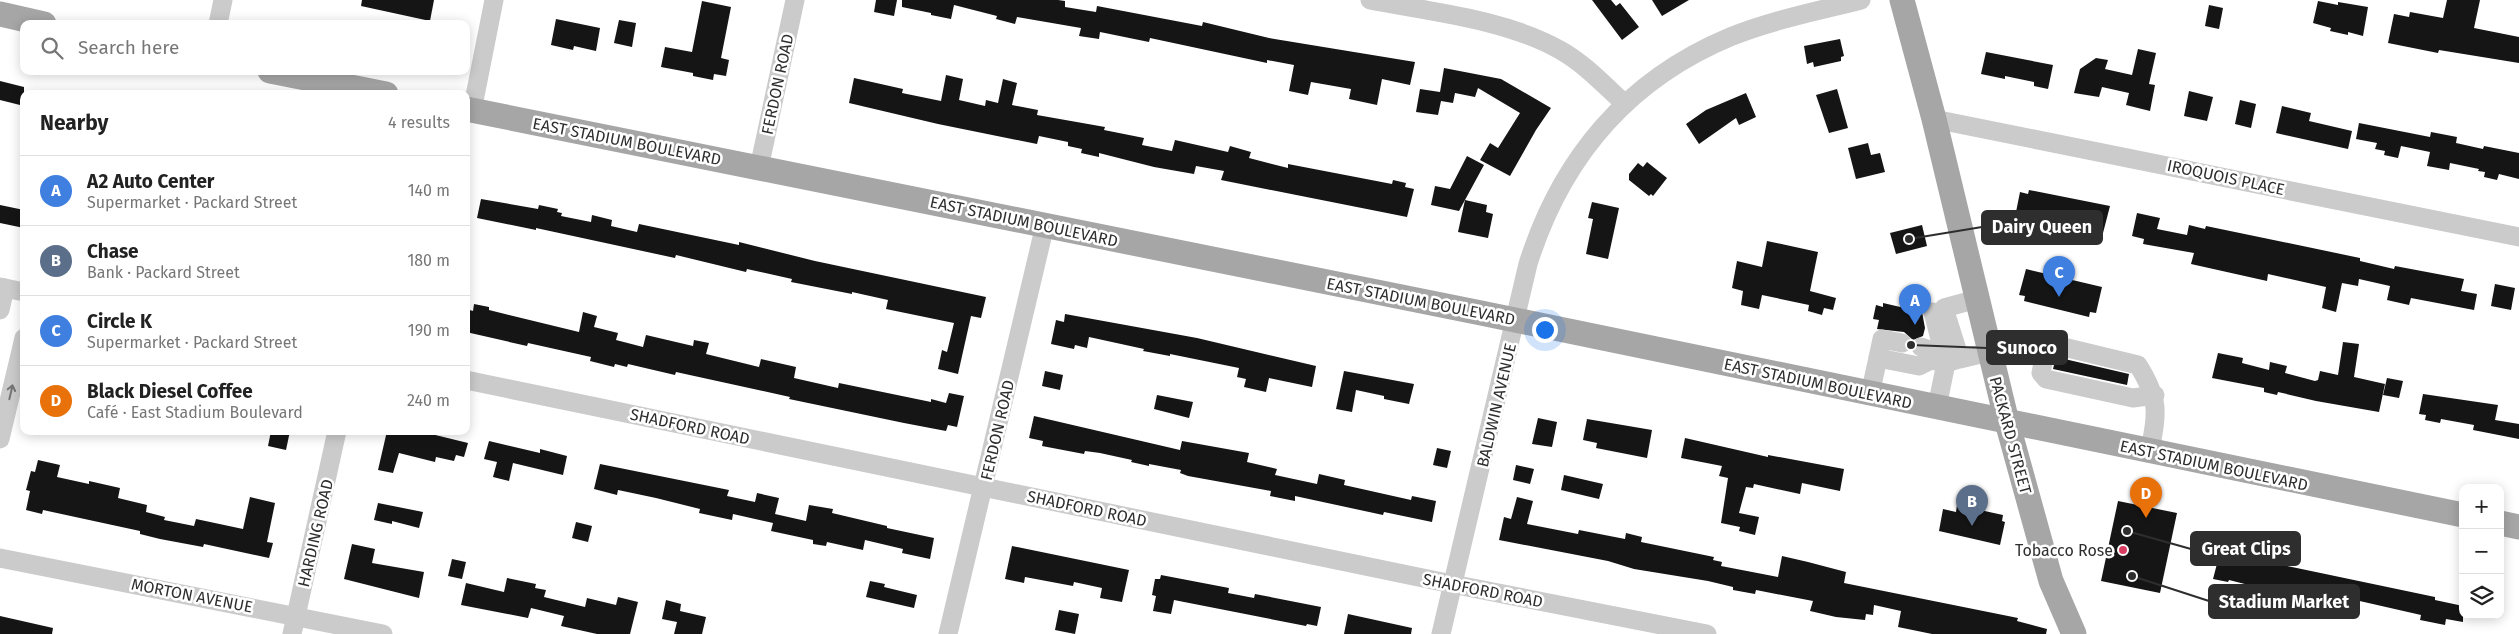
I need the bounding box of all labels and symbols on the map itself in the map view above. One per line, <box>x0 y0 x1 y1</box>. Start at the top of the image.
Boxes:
street label: FERDON ROAD <box>758 32 797 136</box>
street label: EAST STADIUM BOULEVARD <box>531 114 723 169</box>
street label: IROQUOIS PLACE <box>2165 156 2286 199</box>
street label: EAST STADIUM BOULEVARD <box>928 192 1120 251</box>
callout: Dairy Queen <box>1982 211 2102 244</box>
text: Dairy Queen <box>1992 216 2092 238</box>
pin: C <box>2043 256 2075 297</box>
street label: EAST STADIUM BOULEVARD <box>1325 274 1517 329</box>
pin: A <box>1899 284 1931 325</box>
your location <box>1532 317 1558 343</box>
callout: Sunoco <box>1987 331 2067 364</box>
text: Sunoco <box>1997 337 2057 359</box>
street label: BALDWIN AVENUE <box>1473 341 1520 469</box>
street label: EAST STADIUM BOULEVARD <box>1722 354 1914 413</box>
street label: PACKARD STREET <box>1986 374 2036 497</box>
street label: FERDON ROAD <box>977 378 1018 482</box>
one-way arrow <box>7 384 16 400</box>
street label: SHADFORD ROAD <box>628 405 751 448</box>
street label: EAST STADIUM BOULEVARD <box>2118 436 2310 494</box>
street label: HARDING ROAD <box>294 477 337 589</box>
pin: D <box>2130 477 2162 518</box>
pin: B <box>1956 485 1988 526</box>
street label: SHADFORD ROAD <box>1025 487 1148 530</box>
callout: Great Clips <box>2191 532 2300 565</box>
text: Great Clips <box>2201 538 2291 560</box>
place label: Tobacco Rose <box>2015 541 2113 560</box>
marker: Tobacco Rose <box>2117 544 2129 556</box>
street label: SHADFORD ROAD <box>1421 570 1545 611</box>
street label: MORTON AVENUE <box>130 574 254 617</box>
callout: Stadium Market <box>2209 585 2359 618</box>
text: Stadium Market <box>2219 591 2350 613</box>

